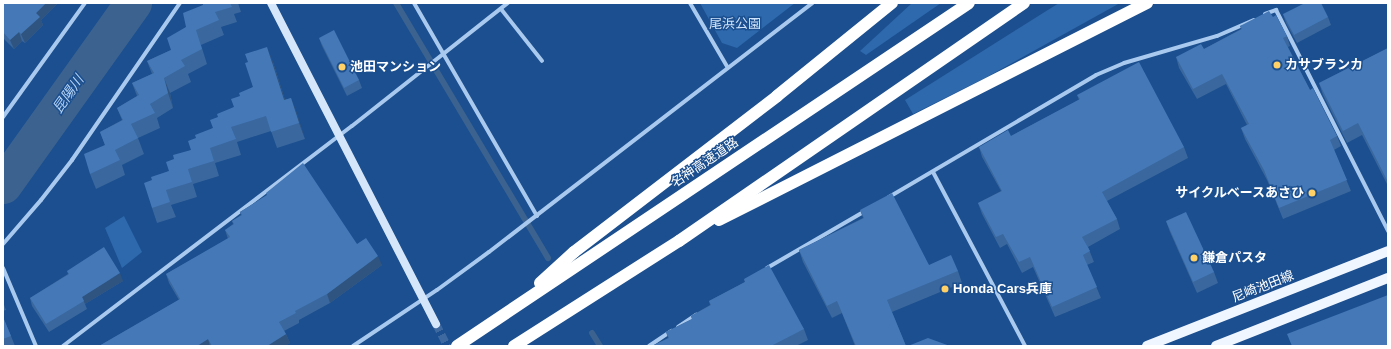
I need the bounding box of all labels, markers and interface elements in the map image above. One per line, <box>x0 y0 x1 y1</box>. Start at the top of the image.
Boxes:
park label: 尾浜公園 <box>709 16 761 32</box>
place label: カサブランカ <box>1285 57 1363 73</box>
place label: 池田マンション <box>350 59 441 75</box>
marker: カサブランカ <box>1272 60 1282 70</box>
marker: 池田マンション <box>337 62 347 72</box>
water label: 昆陽川 <box>49 72 87 116</box>
street label: 名神高速道路 <box>668 135 742 191</box>
place label: サイクルベースあさひ <box>1174 185 1304 201</box>
marker: サイクルベースあさひ <box>1307 188 1317 198</box>
place label: 鎌倉パスタ <box>1202 250 1267 266</box>
marker: 鎌倉パスタ <box>1189 253 1199 263</box>
street label: 尼崎池田線 <box>1230 268 1296 306</box>
place label: Honda Cars兵庫 <box>953 281 1052 297</box>
marker: Honda Cars兵庫 <box>940 284 950 294</box>

